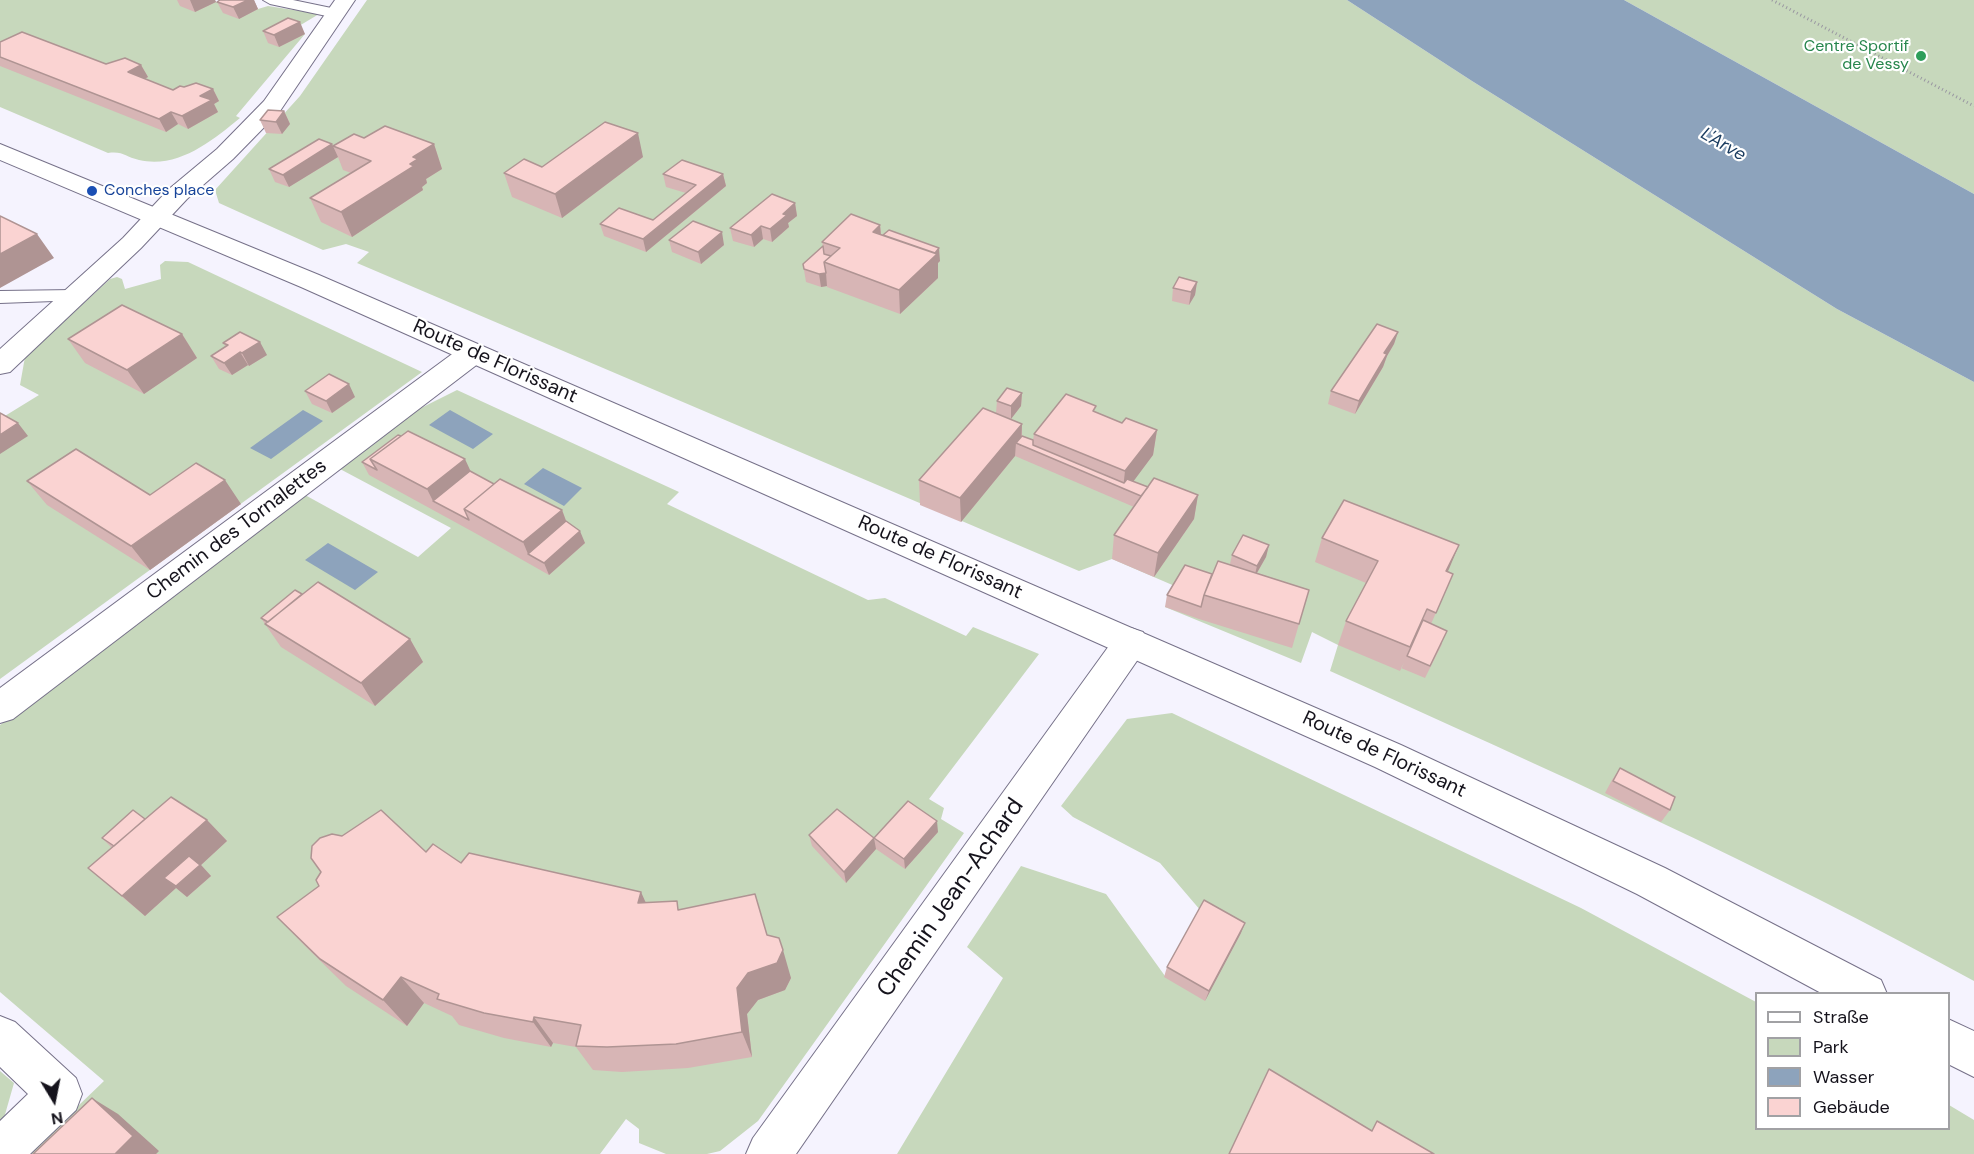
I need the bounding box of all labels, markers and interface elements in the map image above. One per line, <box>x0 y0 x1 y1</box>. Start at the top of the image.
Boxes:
place label: Centre Sportif de Vessy <box>1804 37 1909 75</box>
marker: Centre Sportif de Vessy <box>1914 49 1928 63</box>
water label: L'Arve <box>1697 124 1749 166</box>
place label: Conches place <box>104 181 214 201</box>
marker: Conches place <box>85 184 99 198</box>
street label: Route de Florissant <box>409 315 581 409</box>
street label: Chemin des Tornalettes <box>142 454 332 606</box>
street label: Route de Florissant <box>854 511 1026 605</box>
street label: Route de Florissant <box>1298 707 1470 803</box>
street label: Chemin Jean-Achard <box>872 793 1030 1003</box>
legend <box>1755 992 1950 1130</box>
text: Straße <box>1813 1005 1869 1029</box>
text: Park <box>1813 1035 1849 1059</box>
text: Wasser <box>1813 1065 1874 1089</box>
north arrow <box>24 1070 84 1130</box>
text: Gebäude <box>1813 1095 1890 1119</box>
text: N <box>50 1107 65 1130</box>

